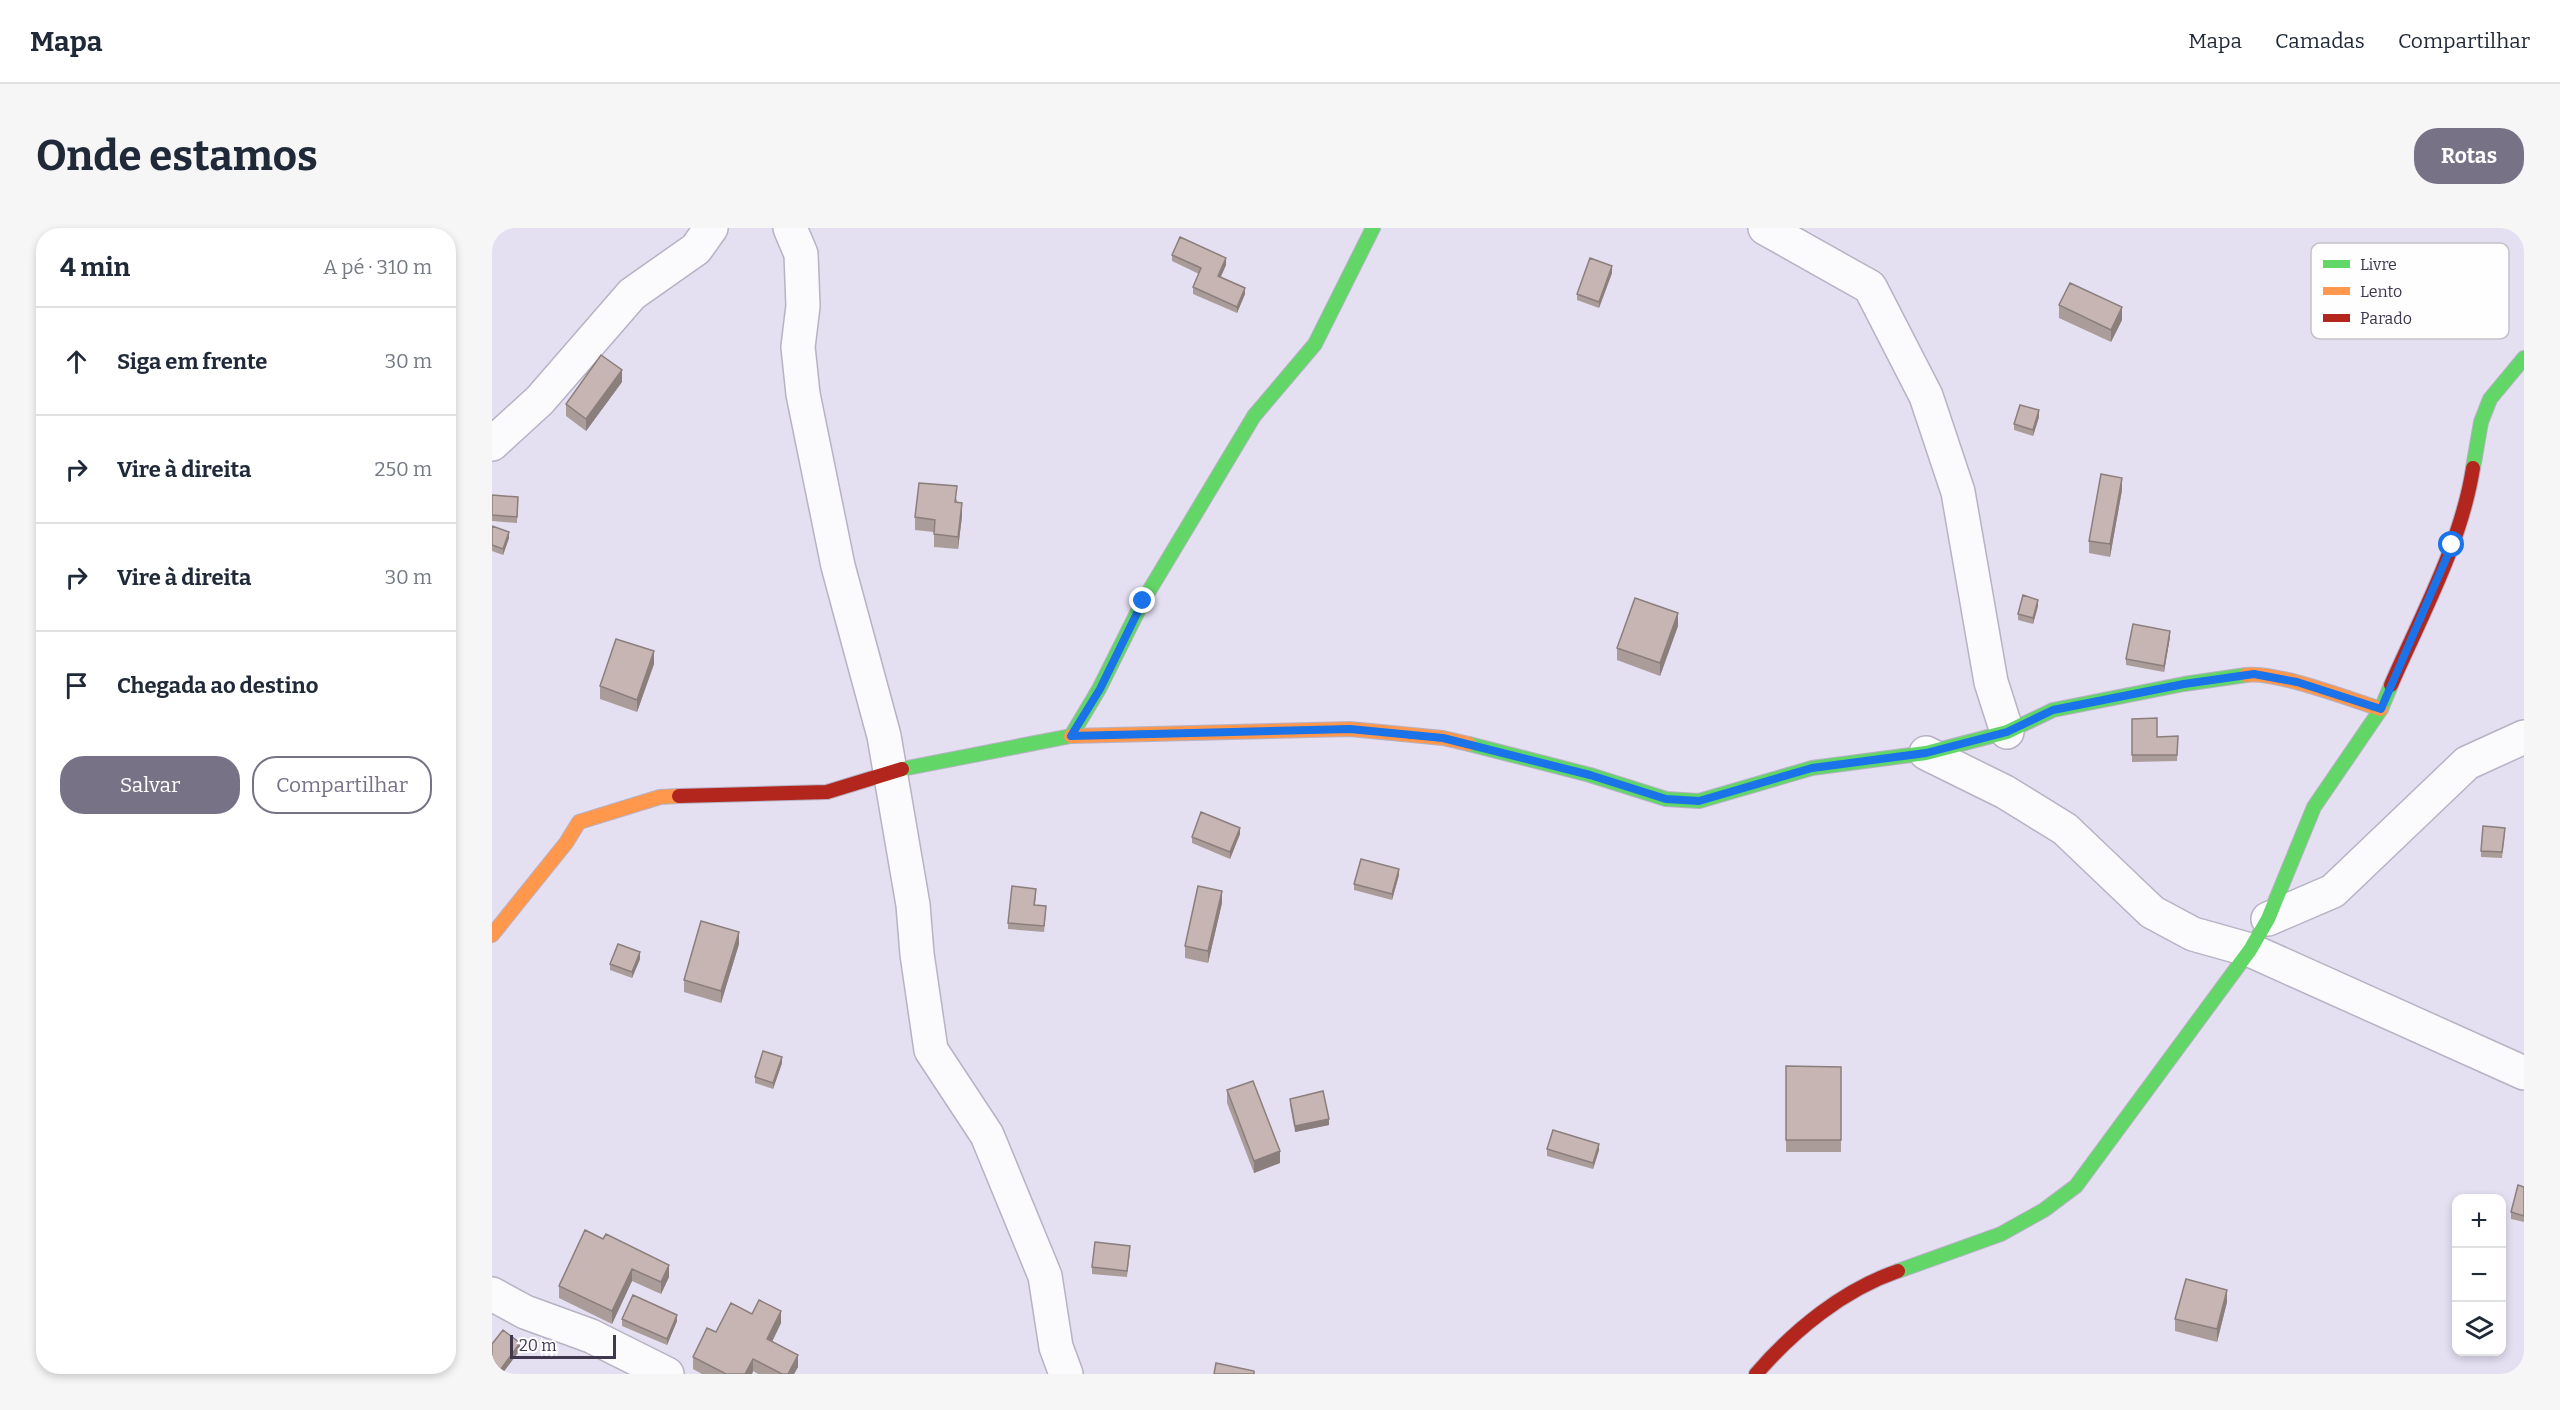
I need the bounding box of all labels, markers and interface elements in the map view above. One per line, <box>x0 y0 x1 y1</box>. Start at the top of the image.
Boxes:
text: Mapa <box>30 25 103 58</box>
text: Mapa <box>2188 28 2242 54</box>
text: Camadas <box>2275 28 2365 54</box>
text: Compartilhar <box>2398 28 2530 54</box>
button: Rotas <box>2414 128 2524 184</box>
text: Onde estamos <box>36 131 318 181</box>
legend <box>2311 243 2509 339</box>
text: 4 min <box>60 252 130 283</box>
text: A pé · 310 m <box>323 255 432 279</box>
text: Livre <box>2360 255 2397 274</box>
text: Lento <box>2360 282 2402 301</box>
text: Parado <box>2360 309 2412 328</box>
icon: ahead <box>60 345 93 378</box>
text: Siga em frente <box>117 348 267 375</box>
text: 30 m <box>385 349 432 373</box>
icon: right <box>60 453 93 486</box>
text: Vire à direita <box>117 456 251 483</box>
text: 250 m <box>375 457 432 481</box>
route start <box>2438 531 2464 557</box>
icon: right <box>60 561 93 594</box>
text: Vire à direita <box>117 564 251 591</box>
text: 30 m <box>385 565 432 589</box>
route end <box>1129 587 1155 613</box>
icon: arrive <box>60 669 93 702</box>
text: Chegada ao destino <box>117 672 318 699</box>
button: Salvar <box>60 756 240 814</box>
button: Compartilhar <box>252 756 432 814</box>
map controls <box>2452 1194 2506 1356</box>
button: + <box>2452 1194 2506 1248</box>
button: − <box>2452 1248 2506 1302</box>
button: layers <box>2452 1302 2506 1356</box>
scale bar <box>510 1332 616 1360</box>
text: 20 m <box>519 1336 556 1355</box>

